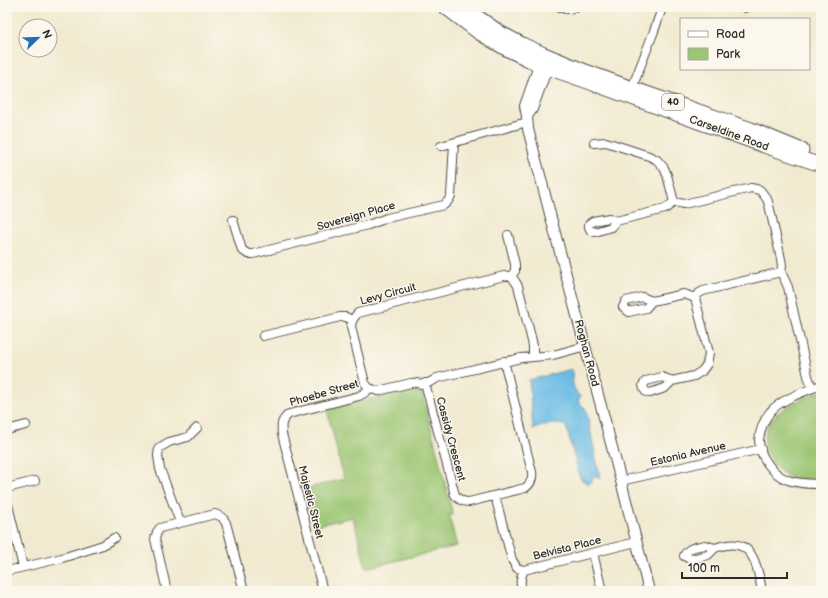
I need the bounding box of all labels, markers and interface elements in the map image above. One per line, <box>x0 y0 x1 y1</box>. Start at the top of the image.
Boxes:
north arrow <box>18 18 58 58</box>
legend <box>680 18 810 70</box>
text: Road <box>716 27 745 42</box>
text: N <box>39 28 54 41</box>
text: Park <box>716 47 740 62</box>
road number: 40 <box>662 94 684 110</box>
street label: Carseldine Road <box>688 113 770 153</box>
street label: Sovereign Place <box>315 198 397 233</box>
street label: Levy Circuit <box>359 280 418 308</box>
street label: Roghan Road <box>572 318 602 388</box>
street label: Phoebe Street <box>288 377 361 409</box>
street label: Cassidy Crescent <box>434 396 469 483</box>
street label: Estonia Avenue <box>649 439 727 469</box>
street label: Majestic Street <box>296 464 327 541</box>
street label: Belvista Place <box>531 533 603 563</box>
scale bar <box>682 554 787 580</box>
text: 100 m <box>688 561 720 576</box>

